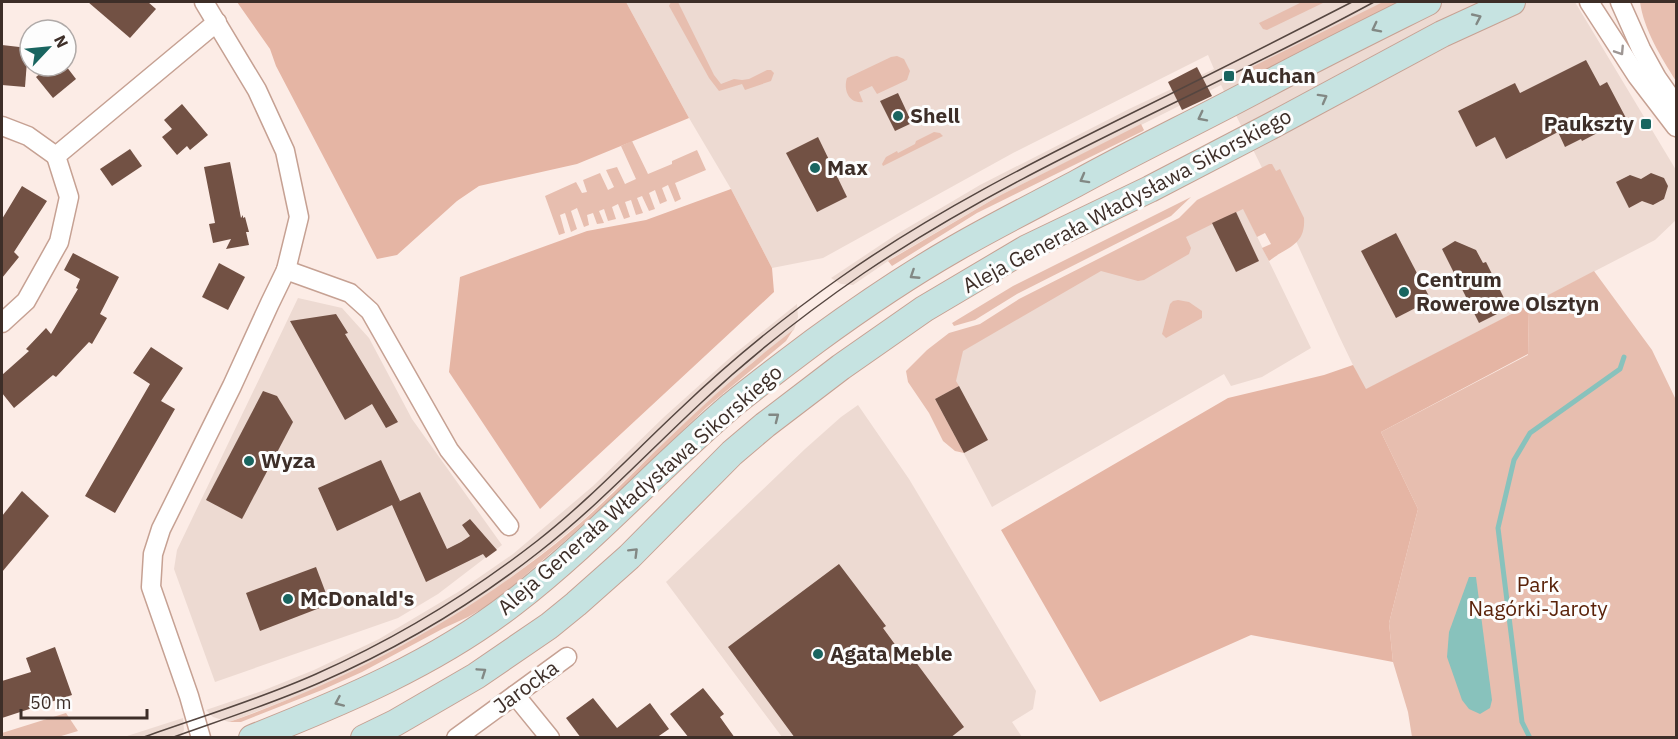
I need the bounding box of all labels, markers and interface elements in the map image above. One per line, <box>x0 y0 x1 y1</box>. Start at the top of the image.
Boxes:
one-way arrow <box>1470 13 1481 25</box>
north arrow <box>18 18 78 78</box>
one-way arrow <box>1371 20 1382 32</box>
text: N <box>50 32 73 51</box>
one-way arrow <box>1613 45 1625 55</box>
place label: Auchan <box>1241 61 1316 89</box>
marker: Auchan <box>1222 69 1236 83</box>
one-way arrow <box>1317 94 1327 105</box>
place label: Shell <box>910 101 960 129</box>
street label: Aleja Generała Władysława Sikorskiego <box>957 101 1296 299</box>
marker: Shell <box>891 109 905 123</box>
place label: Paukszty <box>1544 109 1635 137</box>
one-way arrow <box>1198 110 1208 121</box>
marker: Paukszty <box>1639 117 1653 131</box>
place label: Max <box>827 153 868 181</box>
marker: Max <box>808 161 822 175</box>
one-way arrow <box>1080 172 1090 183</box>
place label: Centrum Rowerowe Olsztyn <box>1416 265 1599 317</box>
one-way arrow <box>910 267 920 279</box>
marker: Centrum Rowerowe Olsztyn <box>1397 285 1411 299</box>
street label: Aleja Generała Władysława Sikorskiego <box>491 358 788 621</box>
one-way arrow <box>768 413 779 424</box>
place label: Wyza <box>261 446 315 474</box>
marker: Wyza <box>242 454 256 468</box>
one-way arrow <box>627 548 638 559</box>
park label: Park Nagórki-Jaroty <box>1468 570 1608 622</box>
place label: McDonald's <box>300 584 414 612</box>
marker: McDonald's <box>281 592 295 606</box>
place label: Agata Meble <box>830 639 953 667</box>
marker: Agata Meble <box>811 647 825 661</box>
street label: Jarocka <box>487 653 564 719</box>
one-way arrow <box>475 669 486 680</box>
scale bar <box>21 682 147 720</box>
text: 50 m <box>30 691 72 714</box>
one-way arrow <box>334 695 345 707</box>

